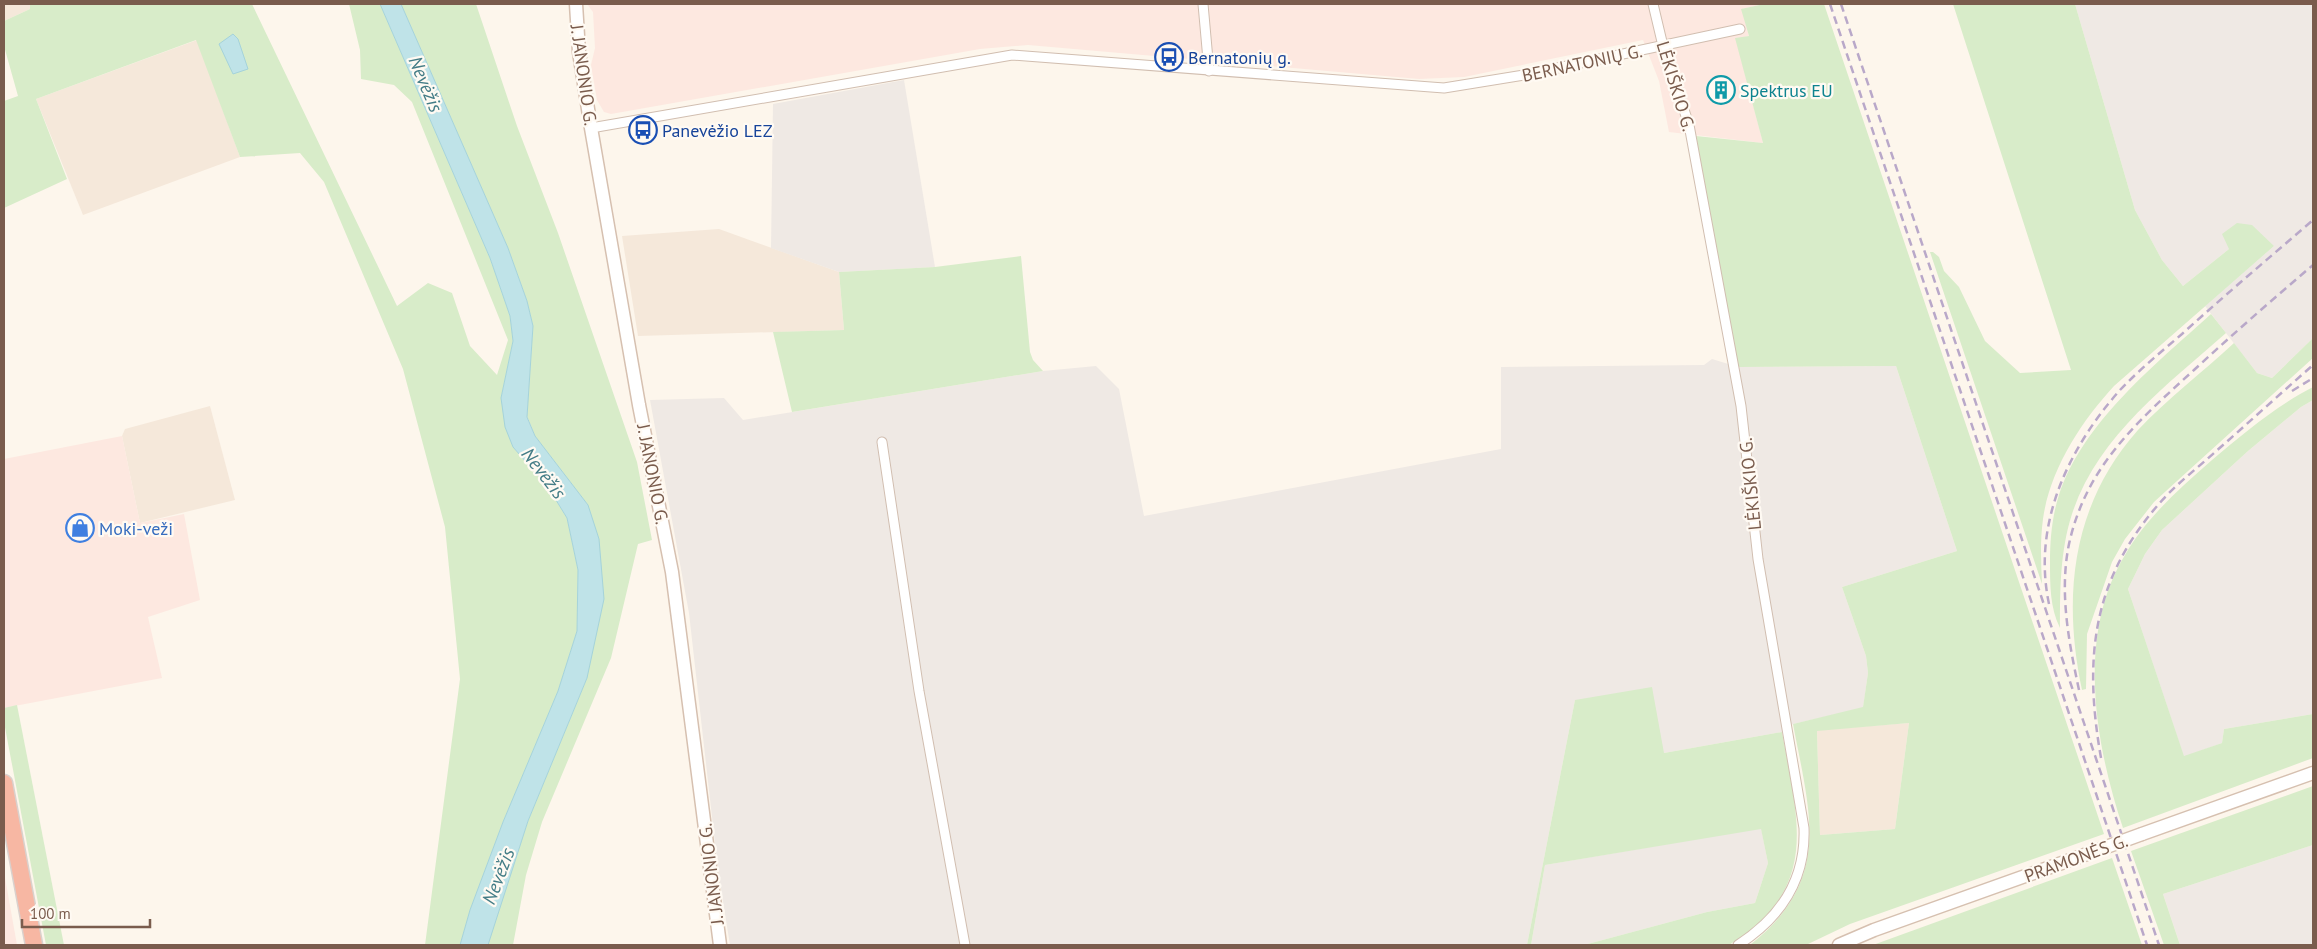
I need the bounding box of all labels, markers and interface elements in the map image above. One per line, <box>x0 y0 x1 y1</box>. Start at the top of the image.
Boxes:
street label: J. JANONIO G. <box>565 22 602 127</box>
street label: LĖKIŠKIO G. <box>1651 38 1701 134</box>
street label: BERNATONIŲ G. <box>1520 39 1644 87</box>
bus stop icon: Bernatonių g. <box>1154 42 1184 72</box>
place label: Bernatonių g. <box>1188 46 1291 69</box>
water label: Nevėžis <box>404 52 449 116</box>
building icon: Spektrus EU <box>1706 75 1736 105</box>
place label: Spektrus EU <box>1740 79 1833 102</box>
bus stop icon: Panevėžio LEZ <box>628 115 658 145</box>
place label: Panevėžio LEZ <box>662 119 773 142</box>
street label: J. JANONIO G. <box>632 421 674 526</box>
street label: LĖKIŠKIO G. <box>1734 437 1766 531</box>
water label: Nevėžis <box>517 443 572 504</box>
shop icon: Moki-veži <box>65 513 95 543</box>
place label: Moki-veži <box>99 517 173 540</box>
street label: J. JANONIO G. <box>693 822 729 927</box>
street label: PRAMONĖS G. <box>2021 829 2131 887</box>
water label: Nevėžis <box>476 844 520 908</box>
scale bar <box>22 896 150 928</box>
text: 100 m <box>30 904 71 923</box>

